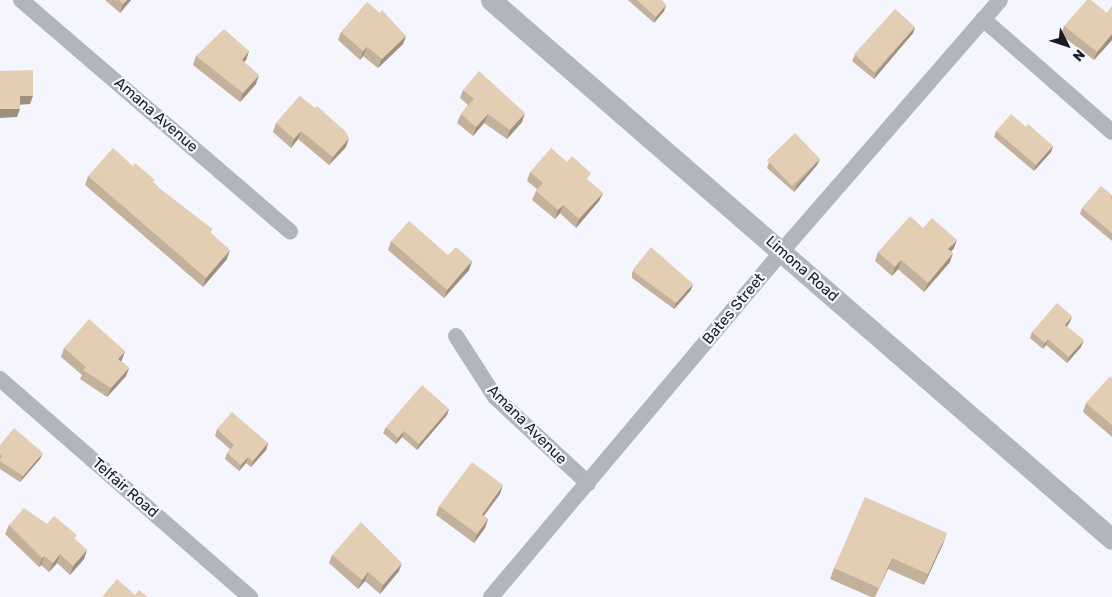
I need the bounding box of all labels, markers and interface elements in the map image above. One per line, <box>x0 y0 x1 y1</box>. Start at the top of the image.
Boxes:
north arrow <box>1042 20 1092 70</box>
text: N <box>1069 46 1088 65</box>
street label: Amana Avenue <box>110 74 202 156</box>
street label: Limona Road <box>762 232 842 306</box>
street label: Bates Street <box>699 270 769 348</box>
street label: Amana Avenue <box>483 381 571 469</box>
street label: Telfair Road <box>88 454 162 522</box>

